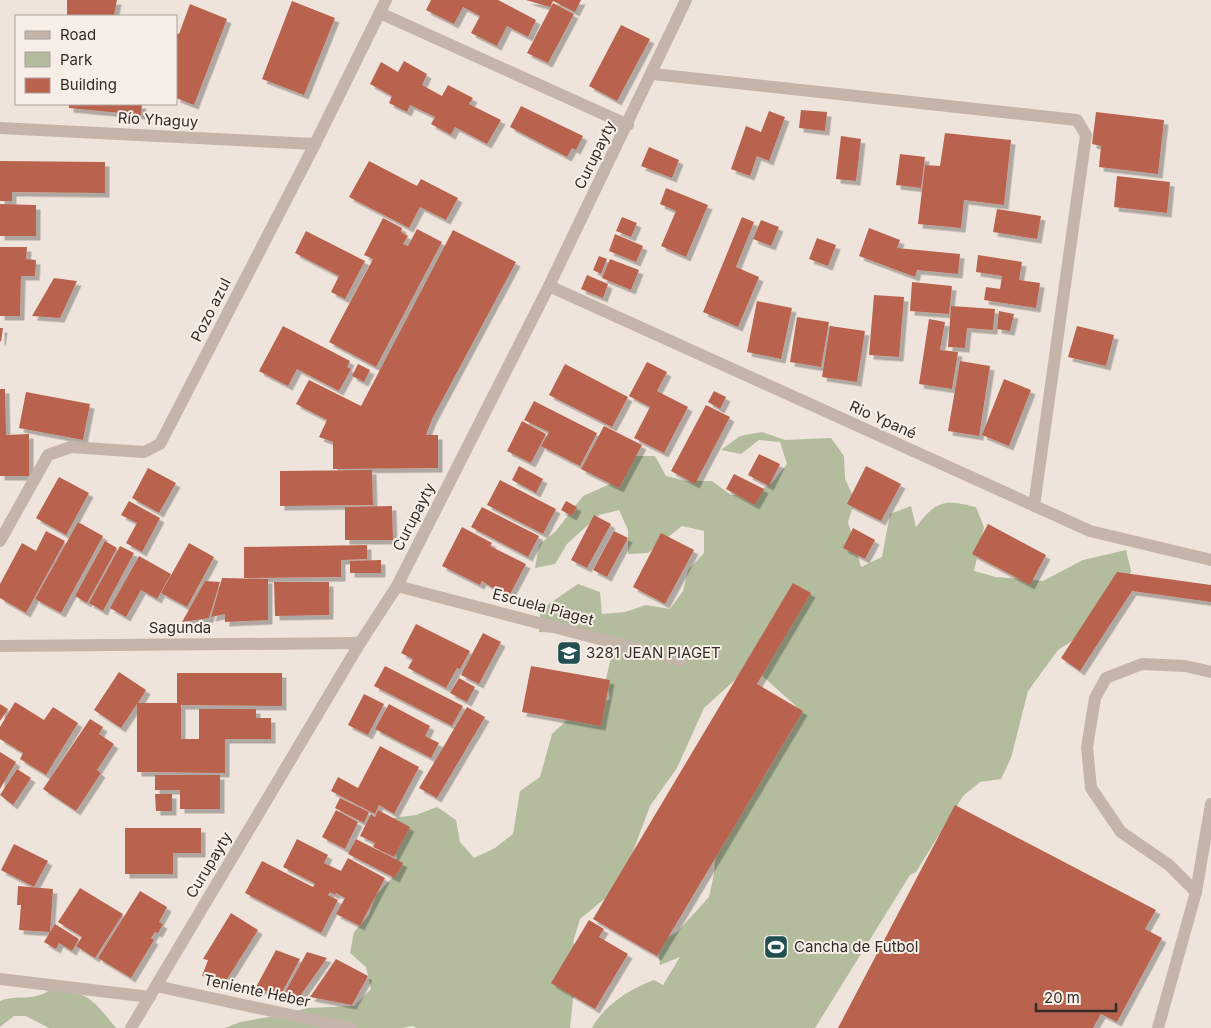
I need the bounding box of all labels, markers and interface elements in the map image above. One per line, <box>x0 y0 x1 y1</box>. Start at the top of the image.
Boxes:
legend <box>15 15 178 105</box>
text: Road <box>60 25 96 44</box>
text: Park <box>60 50 93 69</box>
text: Building <box>60 75 117 94</box>
street label: Río Yhaguy <box>117 108 199 131</box>
street label: Curupayty <box>570 117 620 192</box>
street label: Pozo azul <box>186 275 235 345</box>
street label: Rio Ypané <box>847 396 920 443</box>
street label: Curupayty <box>388 479 439 554</box>
street label: Escuela Piaget <box>490 584 596 629</box>
street label: Sagunda <box>149 618 211 637</box>
school or university icon: 3281 JEAN PIAGET <box>556 640 582 666</box>
place label: 3281 JEAN PIAGET <box>586 643 721 662</box>
street label: Curupayty <box>181 828 236 901</box>
sports icon: Cancha de Futbol <box>763 934 789 960</box>
place label: Cancha de Futbol <box>794 937 918 956</box>
street label: Teniente Heber <box>202 970 313 1011</box>
scale bar <box>1036 980 1116 1012</box>
text: 20 m <box>1044 988 1080 1007</box>

